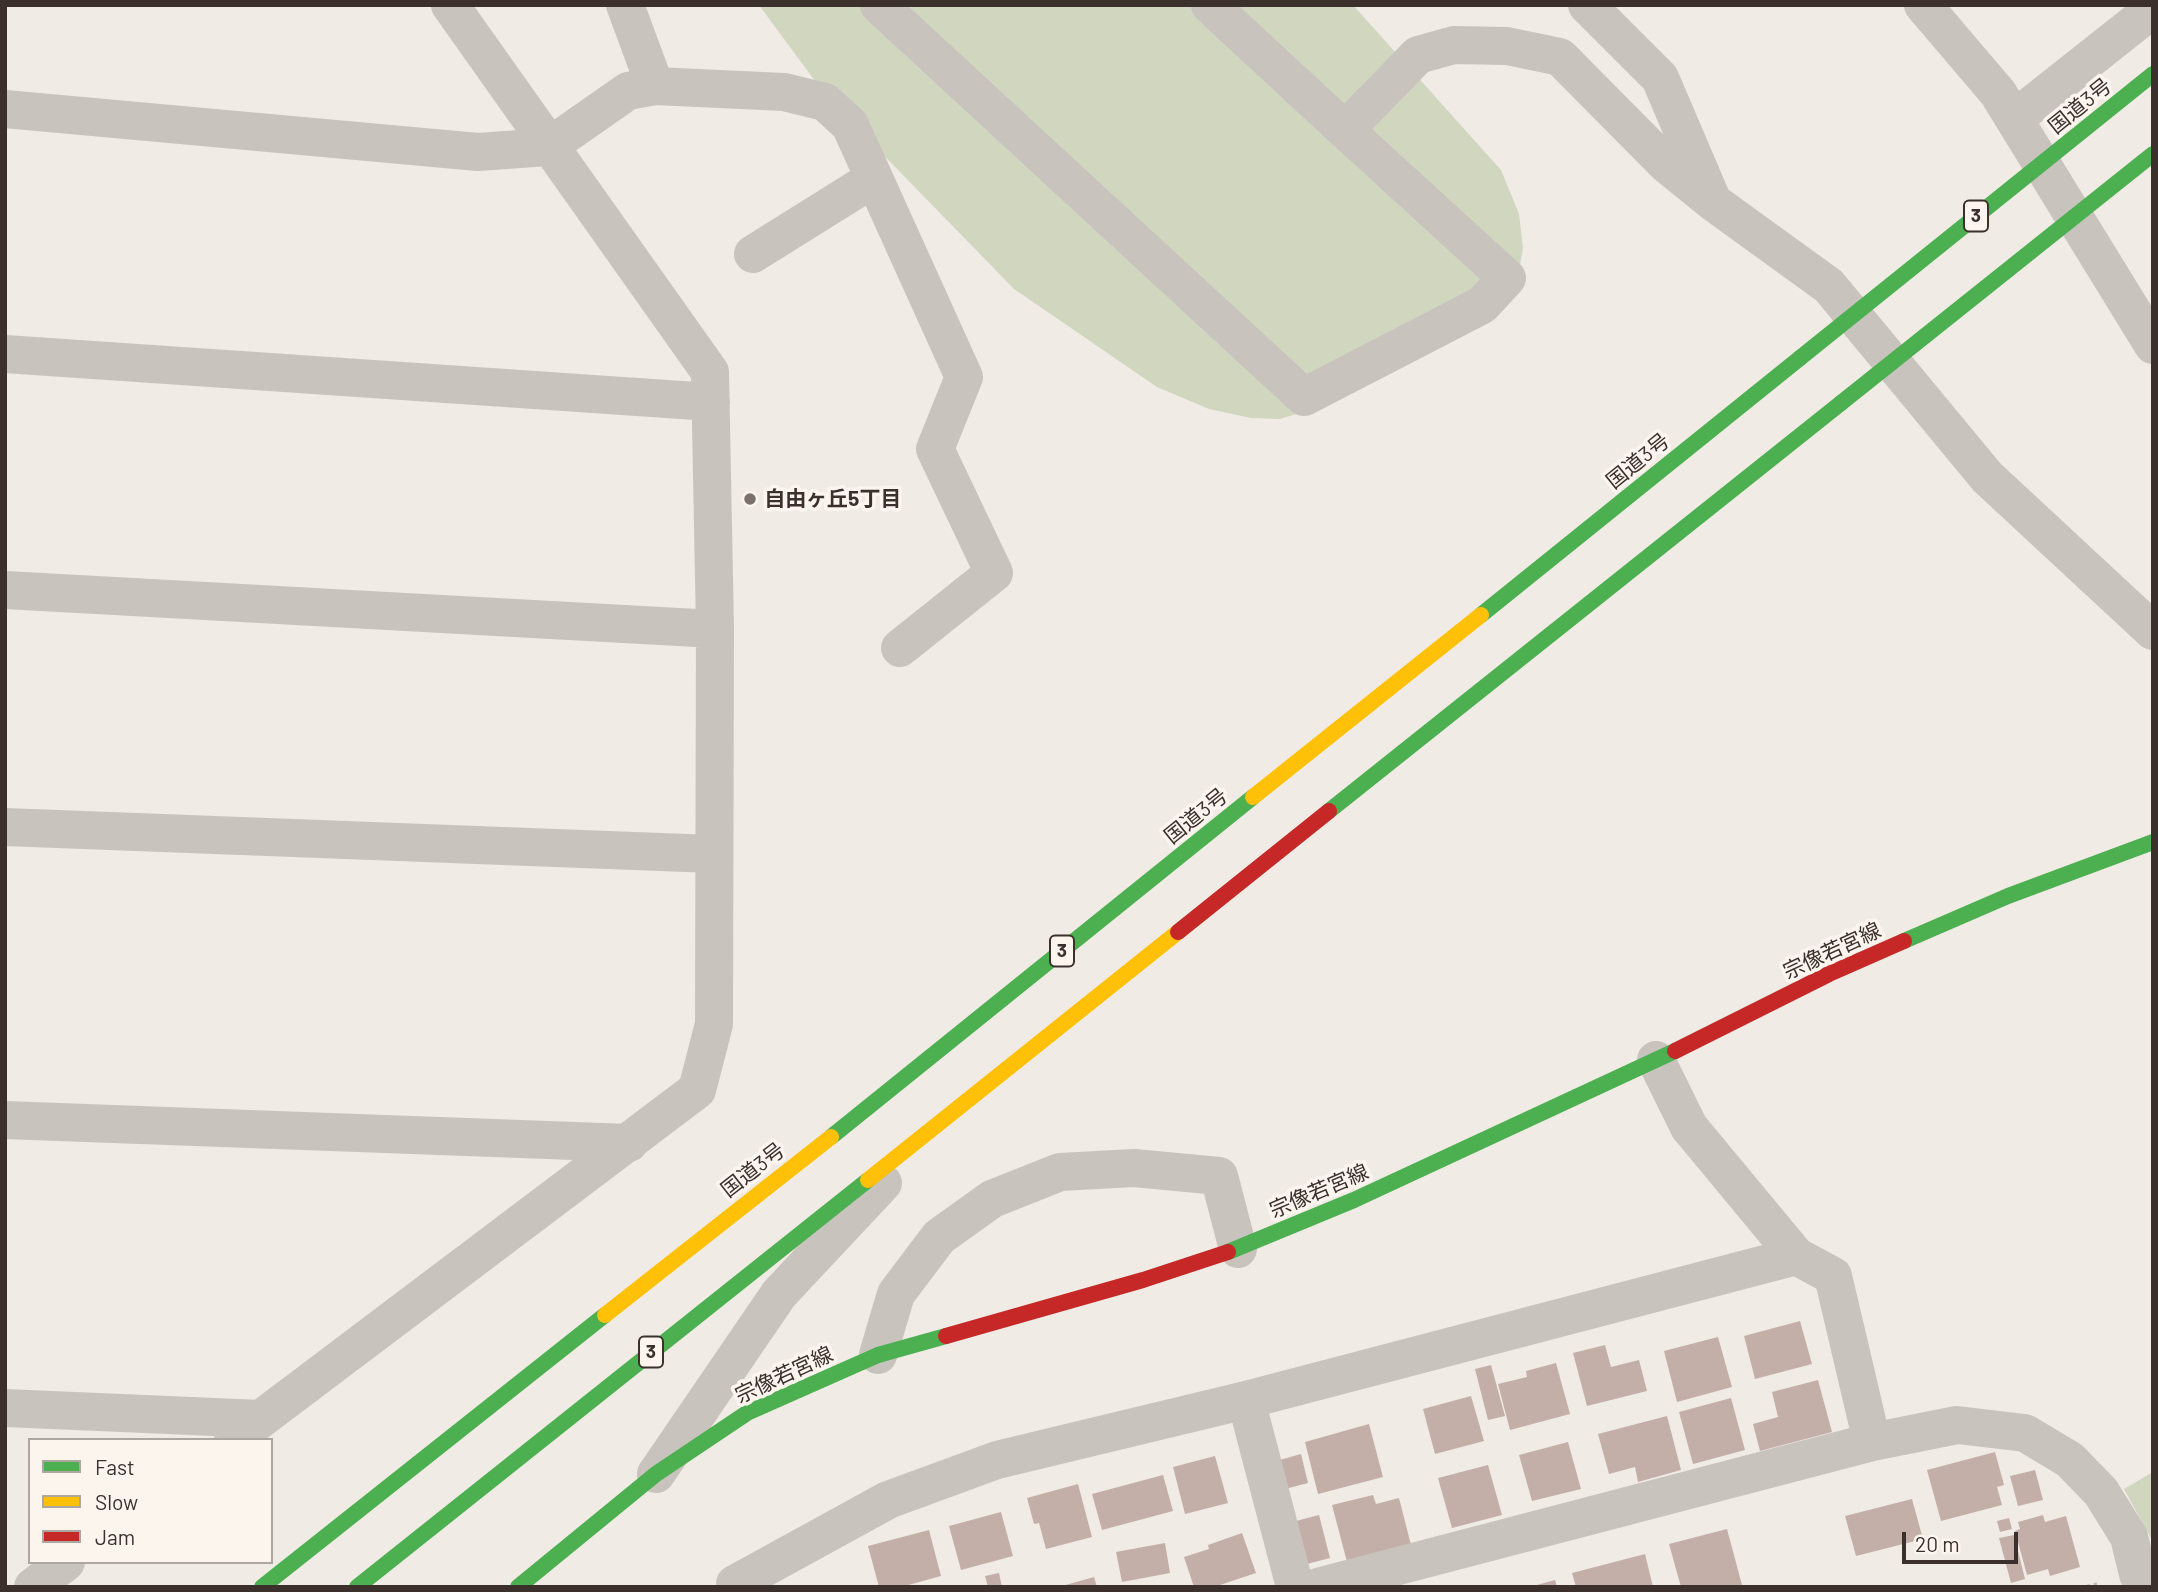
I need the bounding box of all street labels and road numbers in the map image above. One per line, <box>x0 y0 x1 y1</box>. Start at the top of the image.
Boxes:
street label: 国道3号 <box>2043 73 2117 139</box>
road number: 3 <box>1964 200 1988 232</box>
street label: 国道3号 <box>1601 428 1675 494</box>
street label: 国道3号 <box>1159 783 1233 849</box>
street label: 宗像若宮線 <box>1779 917 1885 985</box>
road number: 3 <box>1050 936 1074 967</box>
street label: 国道3号 <box>716 1137 790 1203</box>
street label: 宗像若宮線 <box>1266 1159 1372 1223</box>
road number: 3 <box>639 1336 663 1368</box>
street label: 宗像若宮線 <box>731 1341 837 1409</box>

